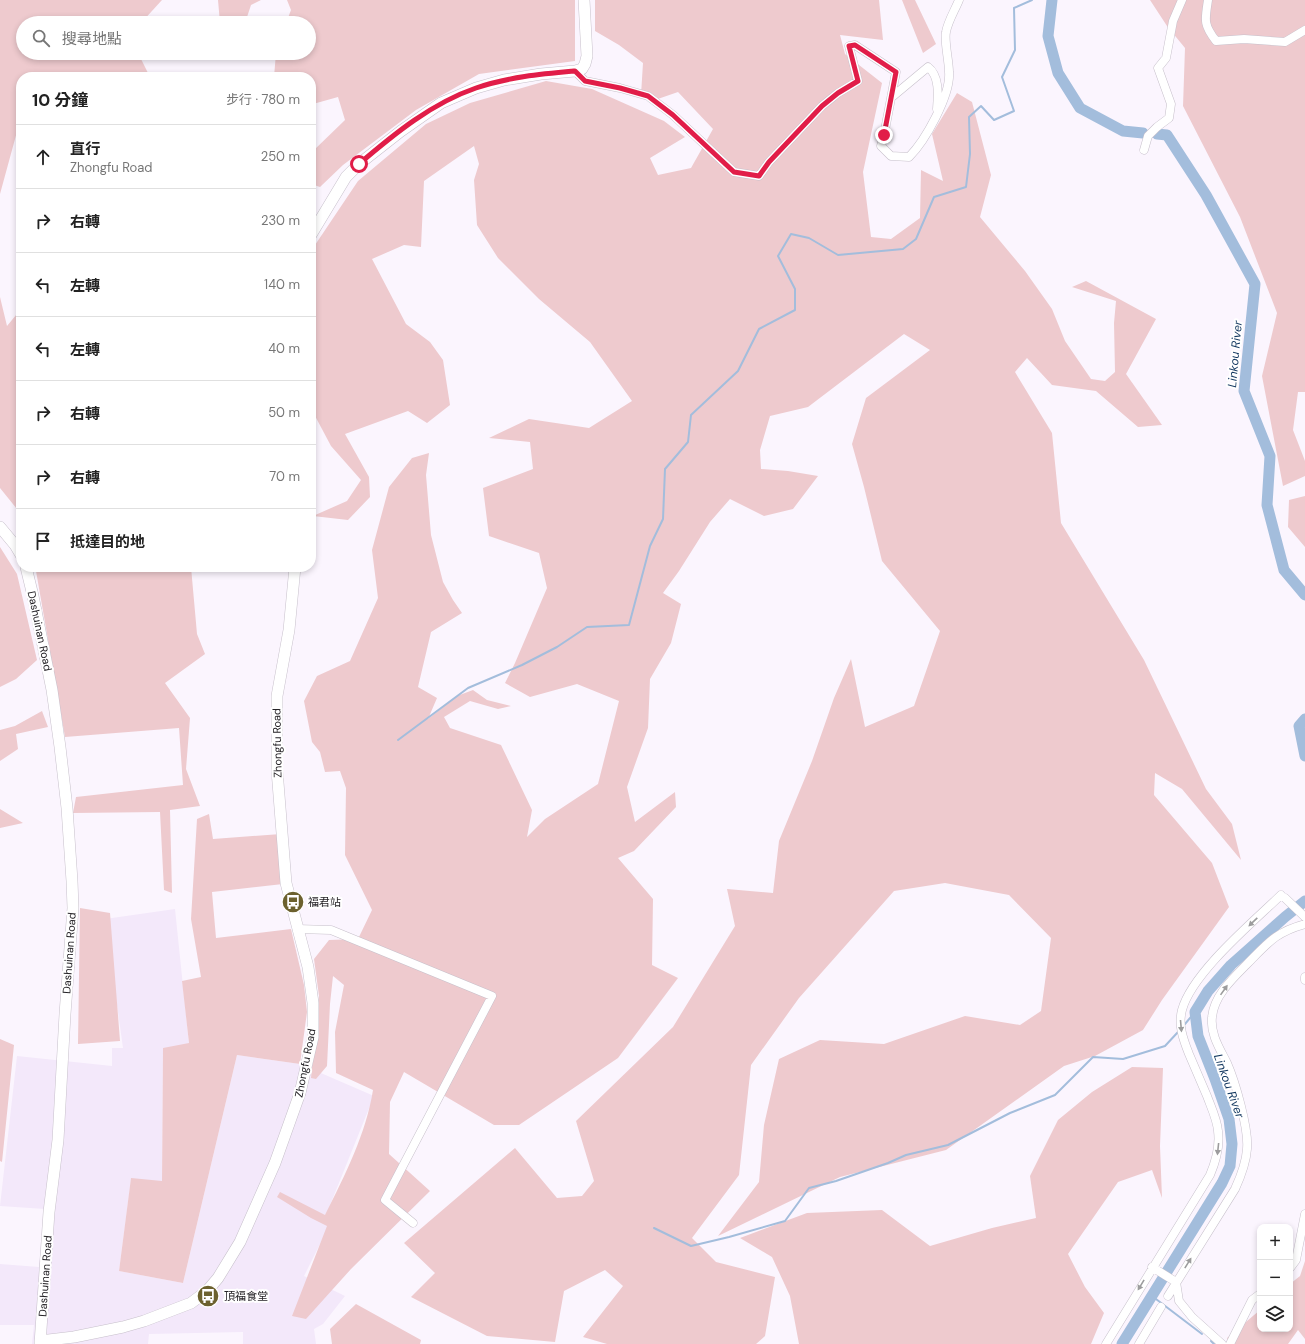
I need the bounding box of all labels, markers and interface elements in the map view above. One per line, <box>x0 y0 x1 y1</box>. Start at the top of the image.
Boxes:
search box <box>16 16 316 60</box>
icon: search <box>30 27 52 49</box>
text: 搜尋地點 <box>62 29 122 49</box>
text: 10 分鐘 <box>32 89 88 111</box>
text: 步行 · 780 m <box>226 91 300 108</box>
route end <box>875 126 893 144</box>
text: 直行 <box>70 139 100 159</box>
icon: ahead <box>32 146 54 168</box>
text: 250 m <box>261 148 300 165</box>
route start <box>350 155 368 173</box>
text: Zhongfu Road <box>70 159 153 176</box>
icon: right <box>32 210 54 232</box>
text: 右轉 <box>70 212 100 232</box>
text: 230 m <box>261 212 300 229</box>
icon: left <box>32 274 54 296</box>
text: 左轉 <box>70 276 100 296</box>
text: 140 m <box>264 276 300 293</box>
water label: Linkou River <box>1224 319 1246 388</box>
icon: left <box>32 338 54 360</box>
text: 左轉 <box>70 340 100 360</box>
text: 40 m <box>268 340 300 357</box>
icon: right <box>32 402 54 424</box>
text: 右轉 <box>70 404 100 424</box>
text: 50 m <box>268 404 300 421</box>
icon: right <box>32 466 54 488</box>
text: 右轉 <box>70 468 100 488</box>
text: 70 m <box>269 468 300 485</box>
icon: arrive <box>32 530 54 552</box>
text: 抵達目的地 <box>70 532 145 552</box>
street label: Dashuinan Road <box>25 590 55 672</box>
street label: Zhongfu Road <box>269 708 285 778</box>
bus stop icon: 福君站 <box>280 889 306 915</box>
place label: 福君站 <box>308 895 341 909</box>
street label: Dashuinan Road <box>59 912 79 994</box>
one-way arrow <box>1248 917 1258 927</box>
one-way arrow <box>1220 985 1228 995</box>
one-way arrow <box>1178 1019 1185 1032</box>
street label: Zhongfu Road <box>291 1027 319 1099</box>
water label: Linkou River <box>1210 1052 1248 1121</box>
one-way arrow <box>1214 1142 1221 1155</box>
map controls <box>1257 1224 1293 1332</box>
button: + <box>1257 1224 1293 1260</box>
street label: Dashuinan Road <box>35 1235 55 1317</box>
one-way arrow <box>1184 1258 1192 1268</box>
button: − <box>1257 1260 1293 1296</box>
one-way arrow <box>1138 1279 1145 1291</box>
bus stop icon: 頂福食堂 <box>195 1283 221 1309</box>
place label: 頂福食堂 <box>224 1289 268 1303</box>
button: layers <box>1257 1296 1293 1332</box>

